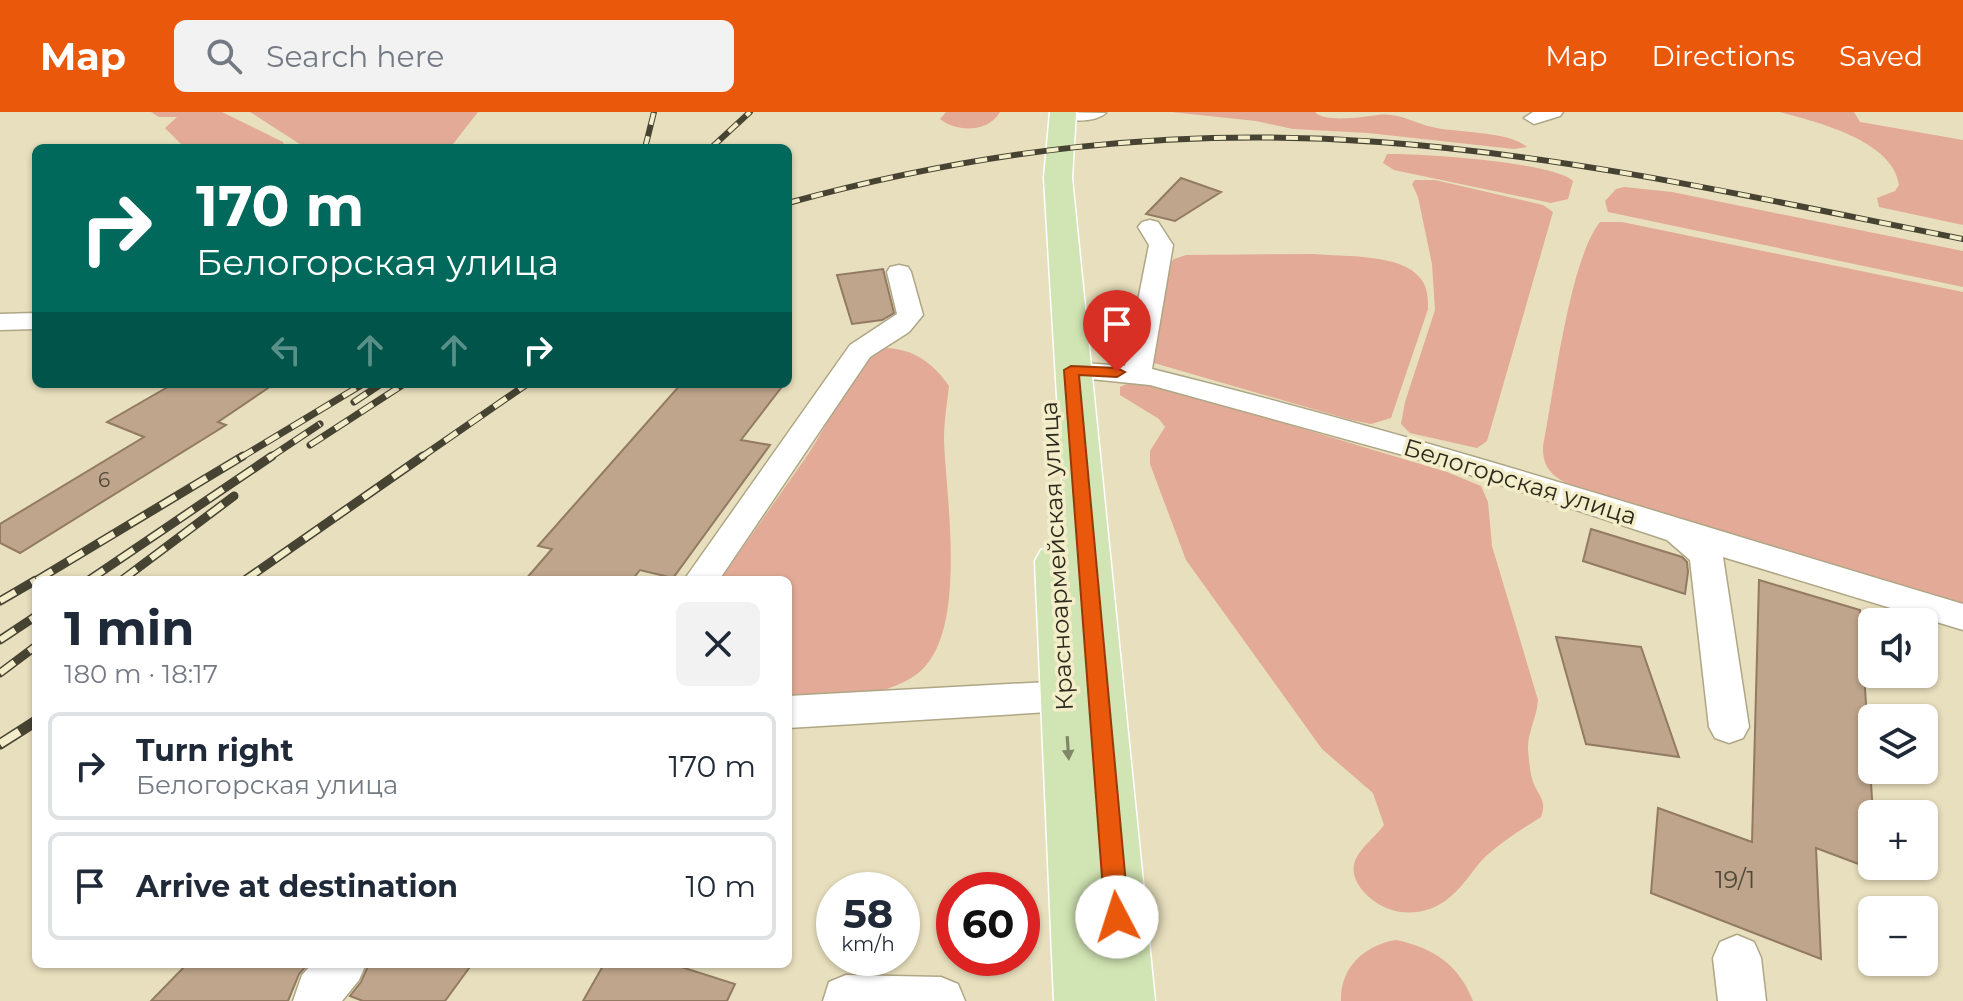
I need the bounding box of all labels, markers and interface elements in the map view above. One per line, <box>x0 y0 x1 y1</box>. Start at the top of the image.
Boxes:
search box <box>174 20 734 92</box>
text: Map <box>40 33 126 80</box>
icon: search <box>202 34 246 78</box>
text: Search here <box>266 38 444 75</box>
text: Map <box>1545 39 1607 73</box>
text: Directions <box>1651 39 1795 73</box>
text: Saved <box>1839 39 1923 73</box>
text: 170 m <box>196 172 364 240</box>
icon: right <box>64 176 168 280</box>
text: Белогорская улица <box>196 240 559 284</box>
pin <box>1083 290 1151 372</box>
icon: arrive <box>1095 302 1139 346</box>
icon: left <box>264 328 308 372</box>
icon: ahead <box>348 328 392 372</box>
icon: ahead <box>432 328 476 372</box>
icon: right <box>516 328 560 372</box>
street label: Красноармейская улица <box>1034 401 1079 711</box>
street label: Белогорская улица <box>1400 432 1640 531</box>
house number: 6 <box>98 468 110 492</box>
text: 1 min <box>64 599 194 657</box>
button: close <box>676 602 760 686</box>
map controls <box>1858 608 1938 976</box>
button: sound <box>1858 608 1938 688</box>
text: 180 m · 18:17 <box>64 658 218 690</box>
button: layers <box>1858 704 1938 784</box>
text: Turn right <box>136 732 293 769</box>
one-way arrow <box>1062 736 1075 761</box>
icon: right <box>68 744 112 788</box>
text: 170 m <box>669 748 756 785</box>
text: Белогорская улица <box>136 769 398 801</box>
button: + <box>1858 800 1938 880</box>
icon: arrive <box>68 864 112 908</box>
house number: 19/1 <box>1715 865 1755 894</box>
text: Arrive at destination <box>136 868 458 905</box>
text: 10 m <box>686 868 756 905</box>
speed limit sign: 60 <box>936 872 1040 976</box>
position arrow <box>1075 875 1159 959</box>
text: 58 <box>843 889 893 938</box>
button: − <box>1858 896 1938 976</box>
text: km/h <box>841 932 895 956</box>

